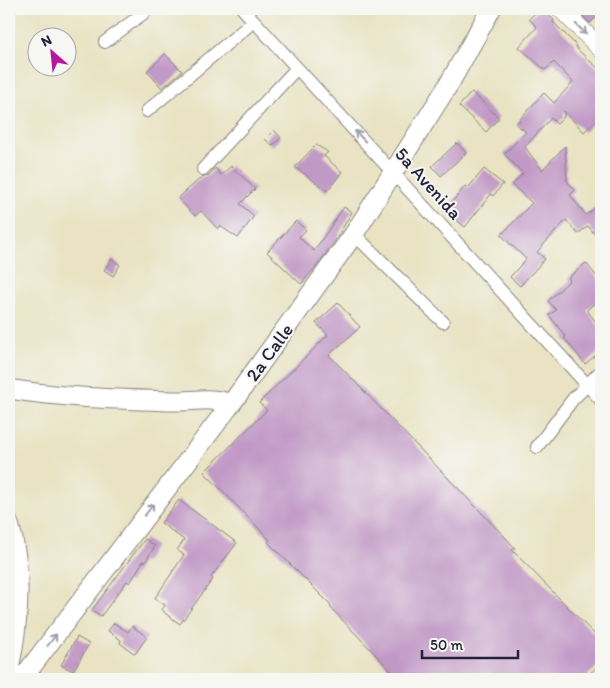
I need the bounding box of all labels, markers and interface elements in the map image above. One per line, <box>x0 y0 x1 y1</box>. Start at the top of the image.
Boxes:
one-way arrow <box>575 23 587 35</box>
north arrow <box>28 28 78 78</box>
text: N <box>38 31 54 51</box>
one-way arrow <box>354 130 366 142</box>
street label: 5a Avenida <box>390 143 467 224</box>
street label: 2a Calle <box>241 319 298 386</box>
one-way arrow <box>144 503 154 517</box>
scale bar <box>422 628 519 660</box>
one-way arrow <box>46 634 57 647</box>
text: 50 m <box>430 636 463 654</box>

